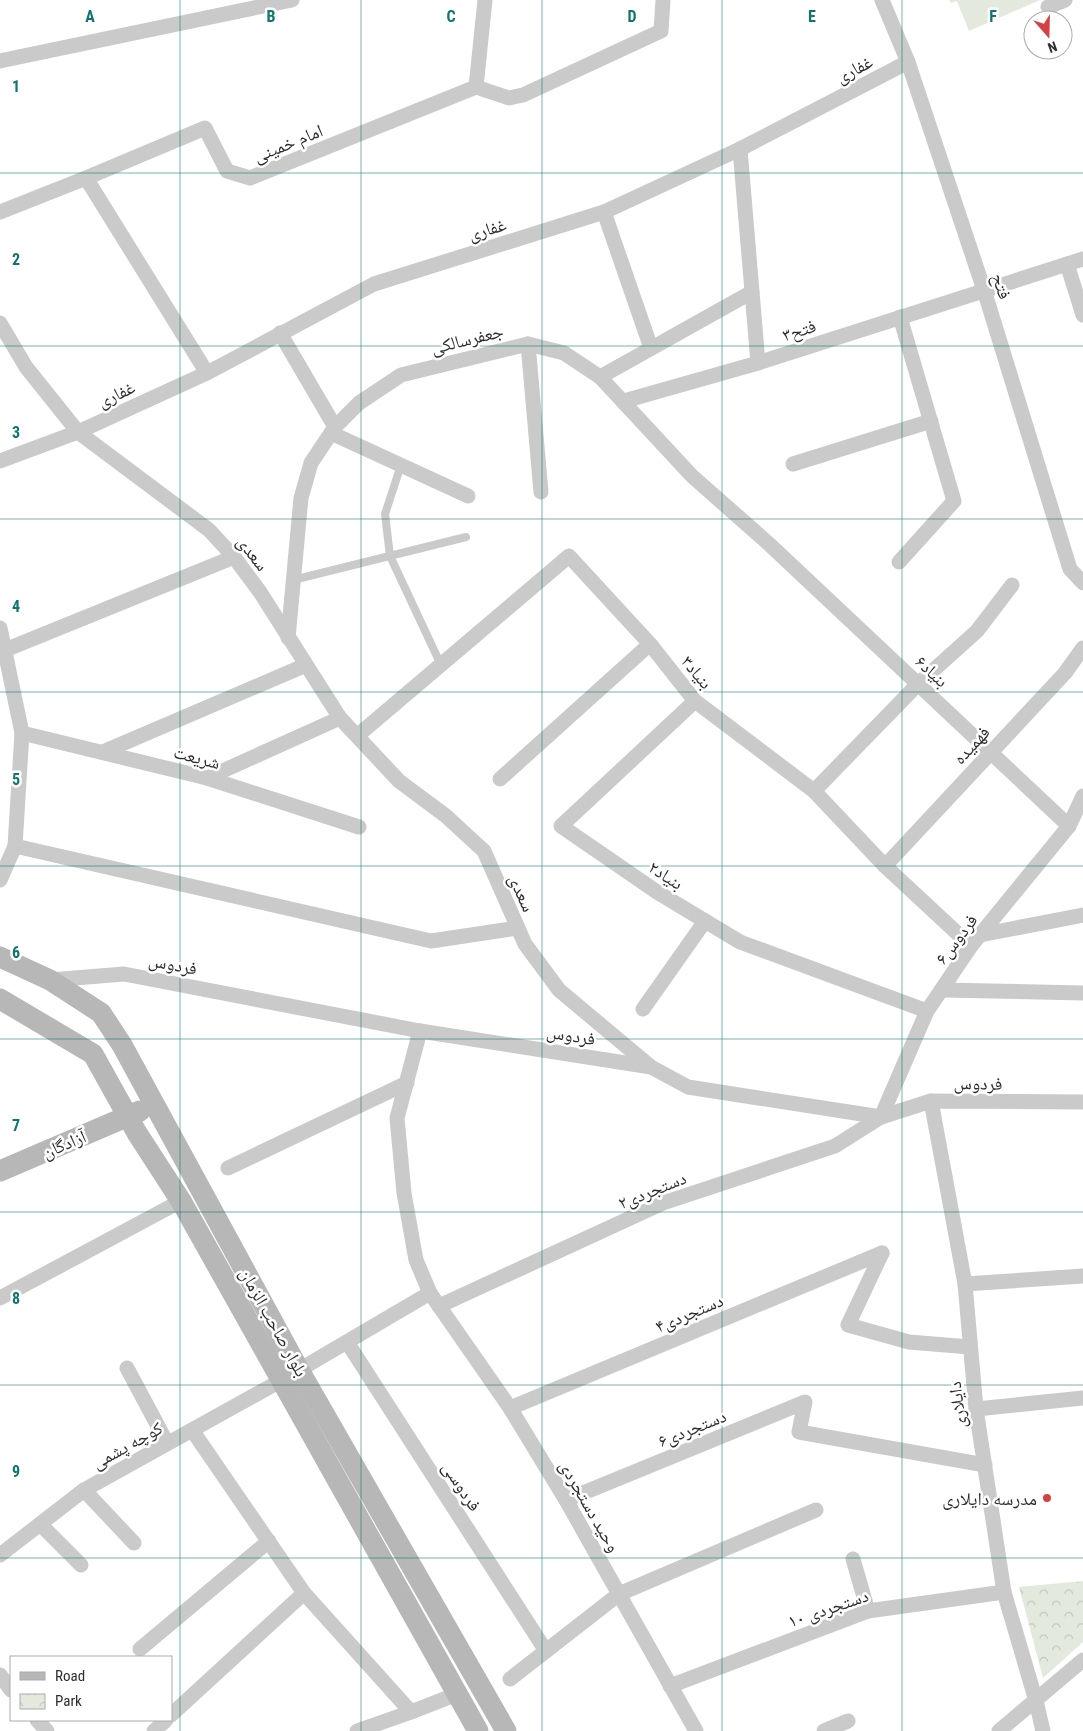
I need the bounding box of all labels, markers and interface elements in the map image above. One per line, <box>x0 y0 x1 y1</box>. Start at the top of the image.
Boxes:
text: A <box>85 7 95 26</box>
text: B <box>267 7 276 26</box>
text: C <box>446 7 456 26</box>
text: D <box>627 7 637 26</box>
text: E <box>808 7 816 26</box>
text: F <box>989 7 997 26</box>
north arrow <box>1023 10 1073 60</box>
text: N <box>1046 38 1059 56</box>
street label: غفاری <box>832 51 876 88</box>
text: 1 <box>12 77 20 96</box>
street label: امام خمینی <box>250 120 327 168</box>
street label: غفاری <box>465 213 509 246</box>
text: 2 <box>12 250 20 269</box>
street label: فتح <box>986 270 1016 302</box>
street label: فتح۳ <box>780 315 819 347</box>
street label: جعفرسالکی <box>429 320 506 359</box>
street label: غفاری <box>94 376 138 413</box>
text: 3 <box>12 423 20 442</box>
street label: سعدی <box>232 531 273 575</box>
text: 4 <box>12 597 20 616</box>
street label: بنیاد۳ <box>677 651 717 693</box>
street label: بنیاد۶ <box>911 651 953 692</box>
street label: فهمیده <box>948 722 994 769</box>
street label: شریعت <box>171 741 223 774</box>
text: 5 <box>12 770 20 789</box>
street label: بنیاد۲ <box>645 856 687 894</box>
street label: سعدی <box>504 871 540 915</box>
street label: فردوس۶ <box>930 910 982 969</box>
text: 6 <box>12 943 20 962</box>
street label: فردوس <box>147 949 199 980</box>
street label: فردوس <box>545 1021 597 1050</box>
street label: فردوس <box>953 1072 1003 1095</box>
text: 7 <box>12 1116 20 1135</box>
street label: آزادگان <box>39 1125 90 1163</box>
street label: دستجردی۲ <box>615 1167 690 1214</box>
street label: بلوار صاحب الزمان <box>235 1264 312 1380</box>
text: 8 <box>12 1289 20 1308</box>
street label: دستجردی۴ <box>652 1289 727 1338</box>
street label: دایلاری <box>944 1380 971 1430</box>
street label: دستجردی۶ <box>655 1405 730 1452</box>
street label: کوچه پشمی <box>88 1417 167 1474</box>
street label: وحید دستجردی <box>554 1456 625 1556</box>
street label: فردوسی <box>437 1457 486 1515</box>
text: 9 <box>12 1462 20 1481</box>
place label: مدرسه دایلاری <box>942 1488 1037 1510</box>
marker: مدرسه دایلاری <box>1041 1492 1053 1504</box>
street label: دستجردی ۱۰ <box>785 1584 871 1633</box>
legend <box>10 1656 172 1721</box>
text: Road <box>55 1667 85 1685</box>
text: Park <box>55 1692 82 1710</box>

